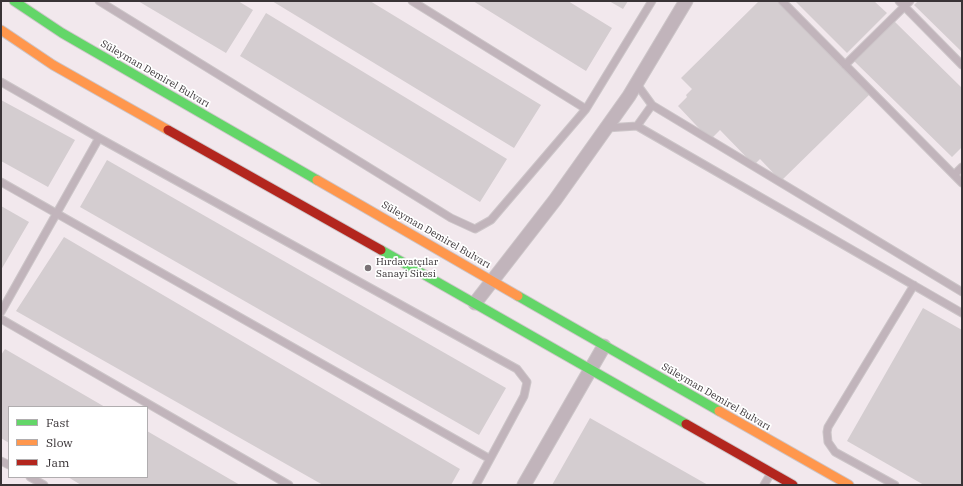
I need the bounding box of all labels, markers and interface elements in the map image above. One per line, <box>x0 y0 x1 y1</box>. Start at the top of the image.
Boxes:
street label: Süleyman Demirel Bulvarı <box>98 38 212 110</box>
street label: Süleyman Demirel Bulvarı <box>379 199 493 271</box>
place label: Hırdavatçılar Sanayi Sitesi <box>376 256 438 280</box>
marker: Hırdavatçılar Sanayi Sitesi <box>363 263 373 273</box>
street label: Süleyman Demirel Bulvarı <box>659 361 773 433</box>
legend <box>8 406 148 478</box>
text: Fast <box>46 415 70 430</box>
text: Slow <box>46 435 73 450</box>
text: Jam <box>46 455 69 470</box>

